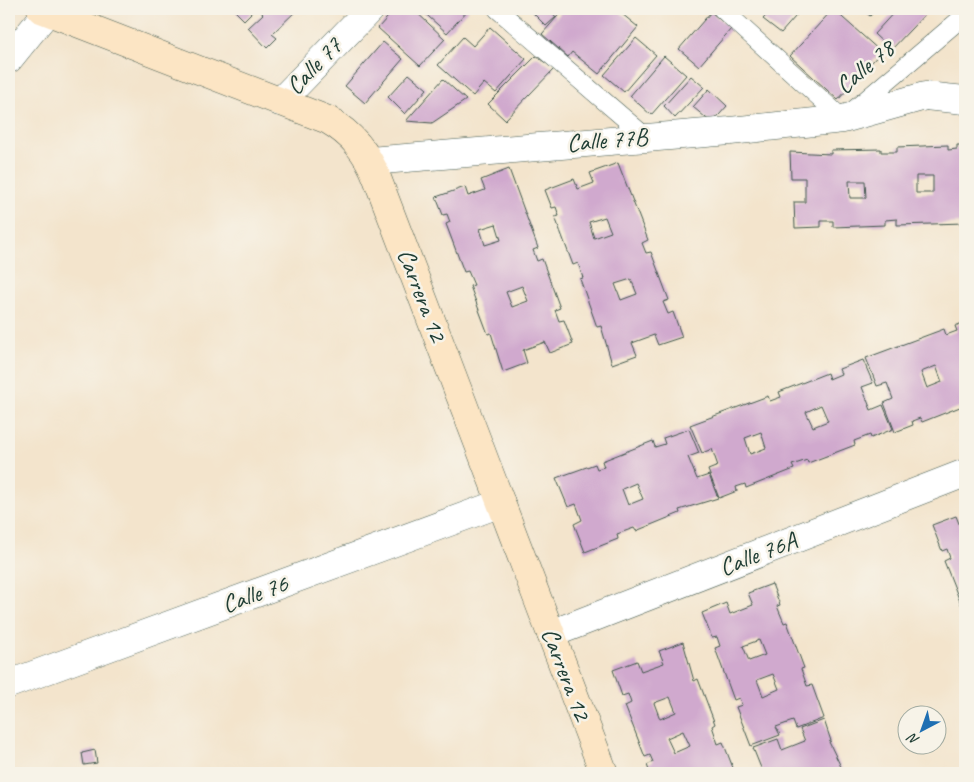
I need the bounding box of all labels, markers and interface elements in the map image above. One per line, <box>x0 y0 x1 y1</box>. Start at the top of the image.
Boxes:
street label: Calle 77 <box>279 29 350 102</box>
street label: Calle 78 <box>829 31 903 101</box>
street label: Calle 77B <box>565 120 651 159</box>
street label: Carrera 12 <box>390 244 455 347</box>
street label: Calle 76A <box>715 524 803 583</box>
street label: Calle 76 <box>218 567 293 621</box>
street label: Carrera 12 <box>534 623 599 726</box>
north arrow <box>896 704 946 754</box>
text: N <box>903 729 923 749</box>

